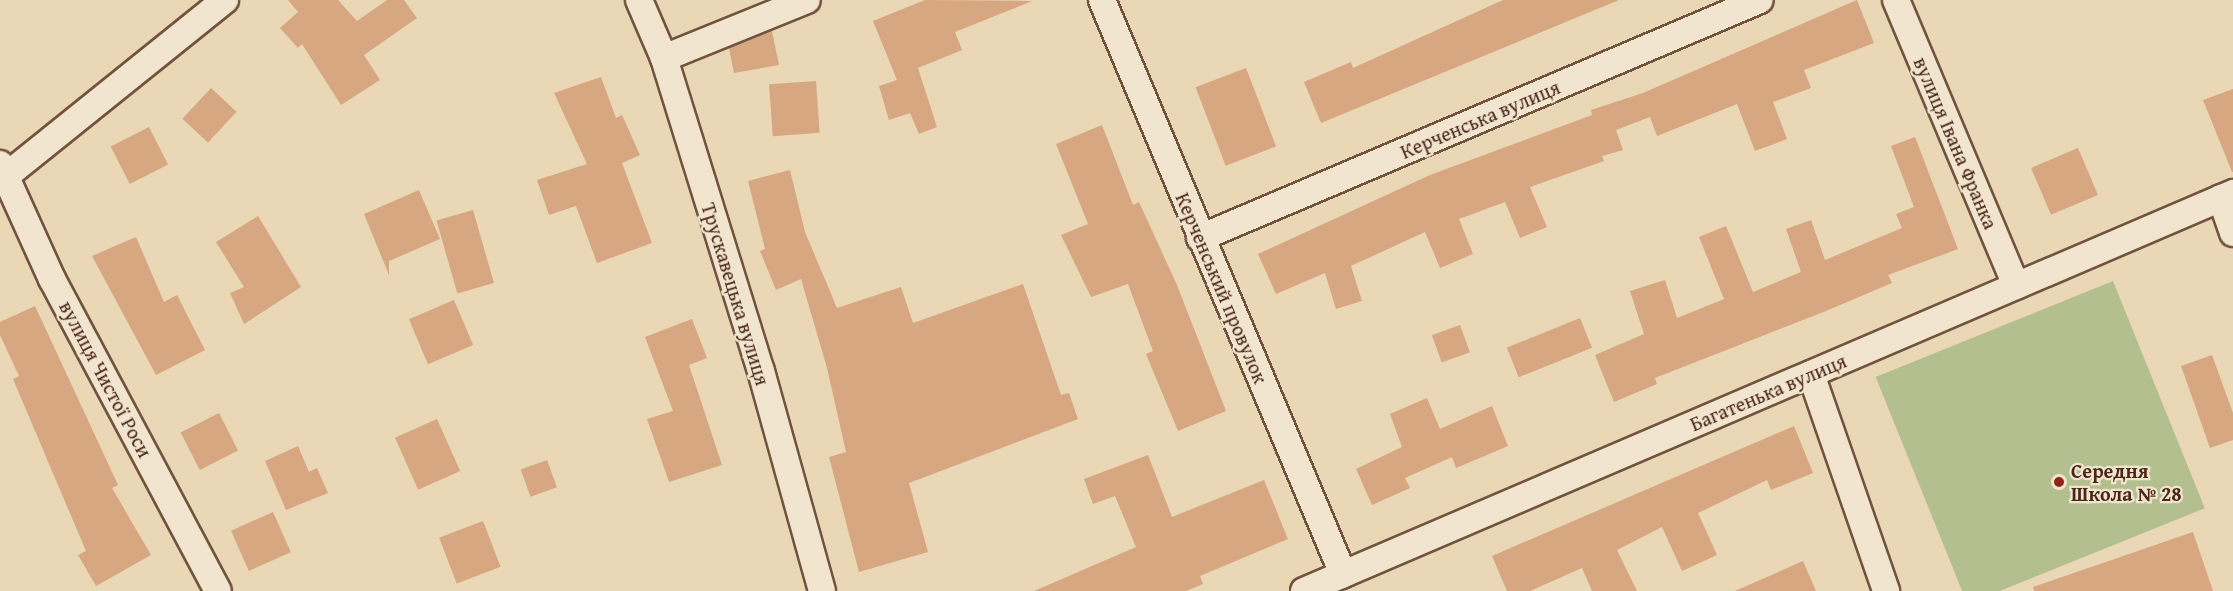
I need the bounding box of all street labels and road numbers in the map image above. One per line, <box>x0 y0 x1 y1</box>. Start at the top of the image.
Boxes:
street label: вулиця Івана Франка <box>1909 53 2003 233</box>
street label: Керченська вулиця <box>1397 75 1563 163</box>
street label: Керченський провулок <box>1171 189 1273 387</box>
street label: Трускавецька вулиця <box>697 200 775 388</box>
street label: вулиця Чистої Роси <box>55 297 157 461</box>
street label: Багатенька вулиця <box>1686 348 1850 436</box>

